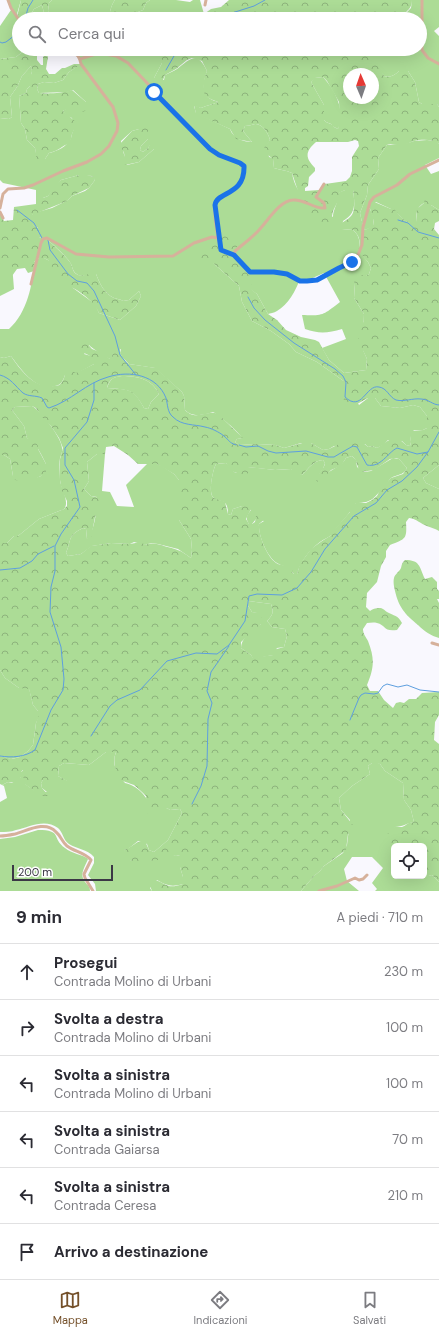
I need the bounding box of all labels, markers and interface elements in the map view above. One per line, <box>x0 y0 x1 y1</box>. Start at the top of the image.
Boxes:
search box <box>12 12 427 56</box>
icon: search <box>26 23 48 45</box>
text: Cerca qui <box>58 24 125 44</box>
north arrow <box>343 68 379 104</box>
route start <box>145 83 163 101</box>
route end <box>343 253 361 271</box>
map controls <box>391 843 427 879</box>
button: locate <box>391 843 427 879</box>
scale bar <box>12 863 113 882</box>
text: 200 m <box>18 865 52 879</box>
text: 9 min <box>16 906 62 928</box>
text: A piedi · 710 m <box>337 909 423 926</box>
text: Prosegui <box>54 953 117 973</box>
icon: ahead <box>16 961 38 983</box>
text: 230 m <box>384 963 423 980</box>
text: Contrada Molino di Urbani <box>54 973 211 990</box>
text: Svolta a destra <box>54 1009 164 1029</box>
icon: right <box>16 1017 38 1039</box>
text: 100 m <box>386 1019 423 1036</box>
text: Contrada Molino di Urbani <box>54 1029 211 1046</box>
text: Svolta a sinistra <box>54 1065 170 1085</box>
icon: left <box>16 1073 38 1095</box>
text: 100 m <box>386 1075 423 1092</box>
text: Contrada Molino di Urbani <box>54 1085 211 1102</box>
text: Svolta a sinistra <box>54 1121 170 1141</box>
icon: left <box>16 1129 38 1151</box>
text: 70 m <box>392 1131 423 1148</box>
text: Contrada Gaiarsa <box>54 1141 160 1158</box>
text: Svolta a sinistra <box>54 1177 170 1197</box>
icon: left <box>16 1185 38 1207</box>
text: 210 m <box>388 1187 423 1204</box>
text: Contrada Ceresa <box>54 1197 156 1214</box>
icon: arrive <box>16 1241 38 1263</box>
text: Arrivo a destinazione <box>54 1242 208 1262</box>
tab: Mappa <box>53 1289 88 1327</box>
tab: Indicazioni <box>194 1289 247 1327</box>
tab: Salvati <box>353 1289 386 1327</box>

